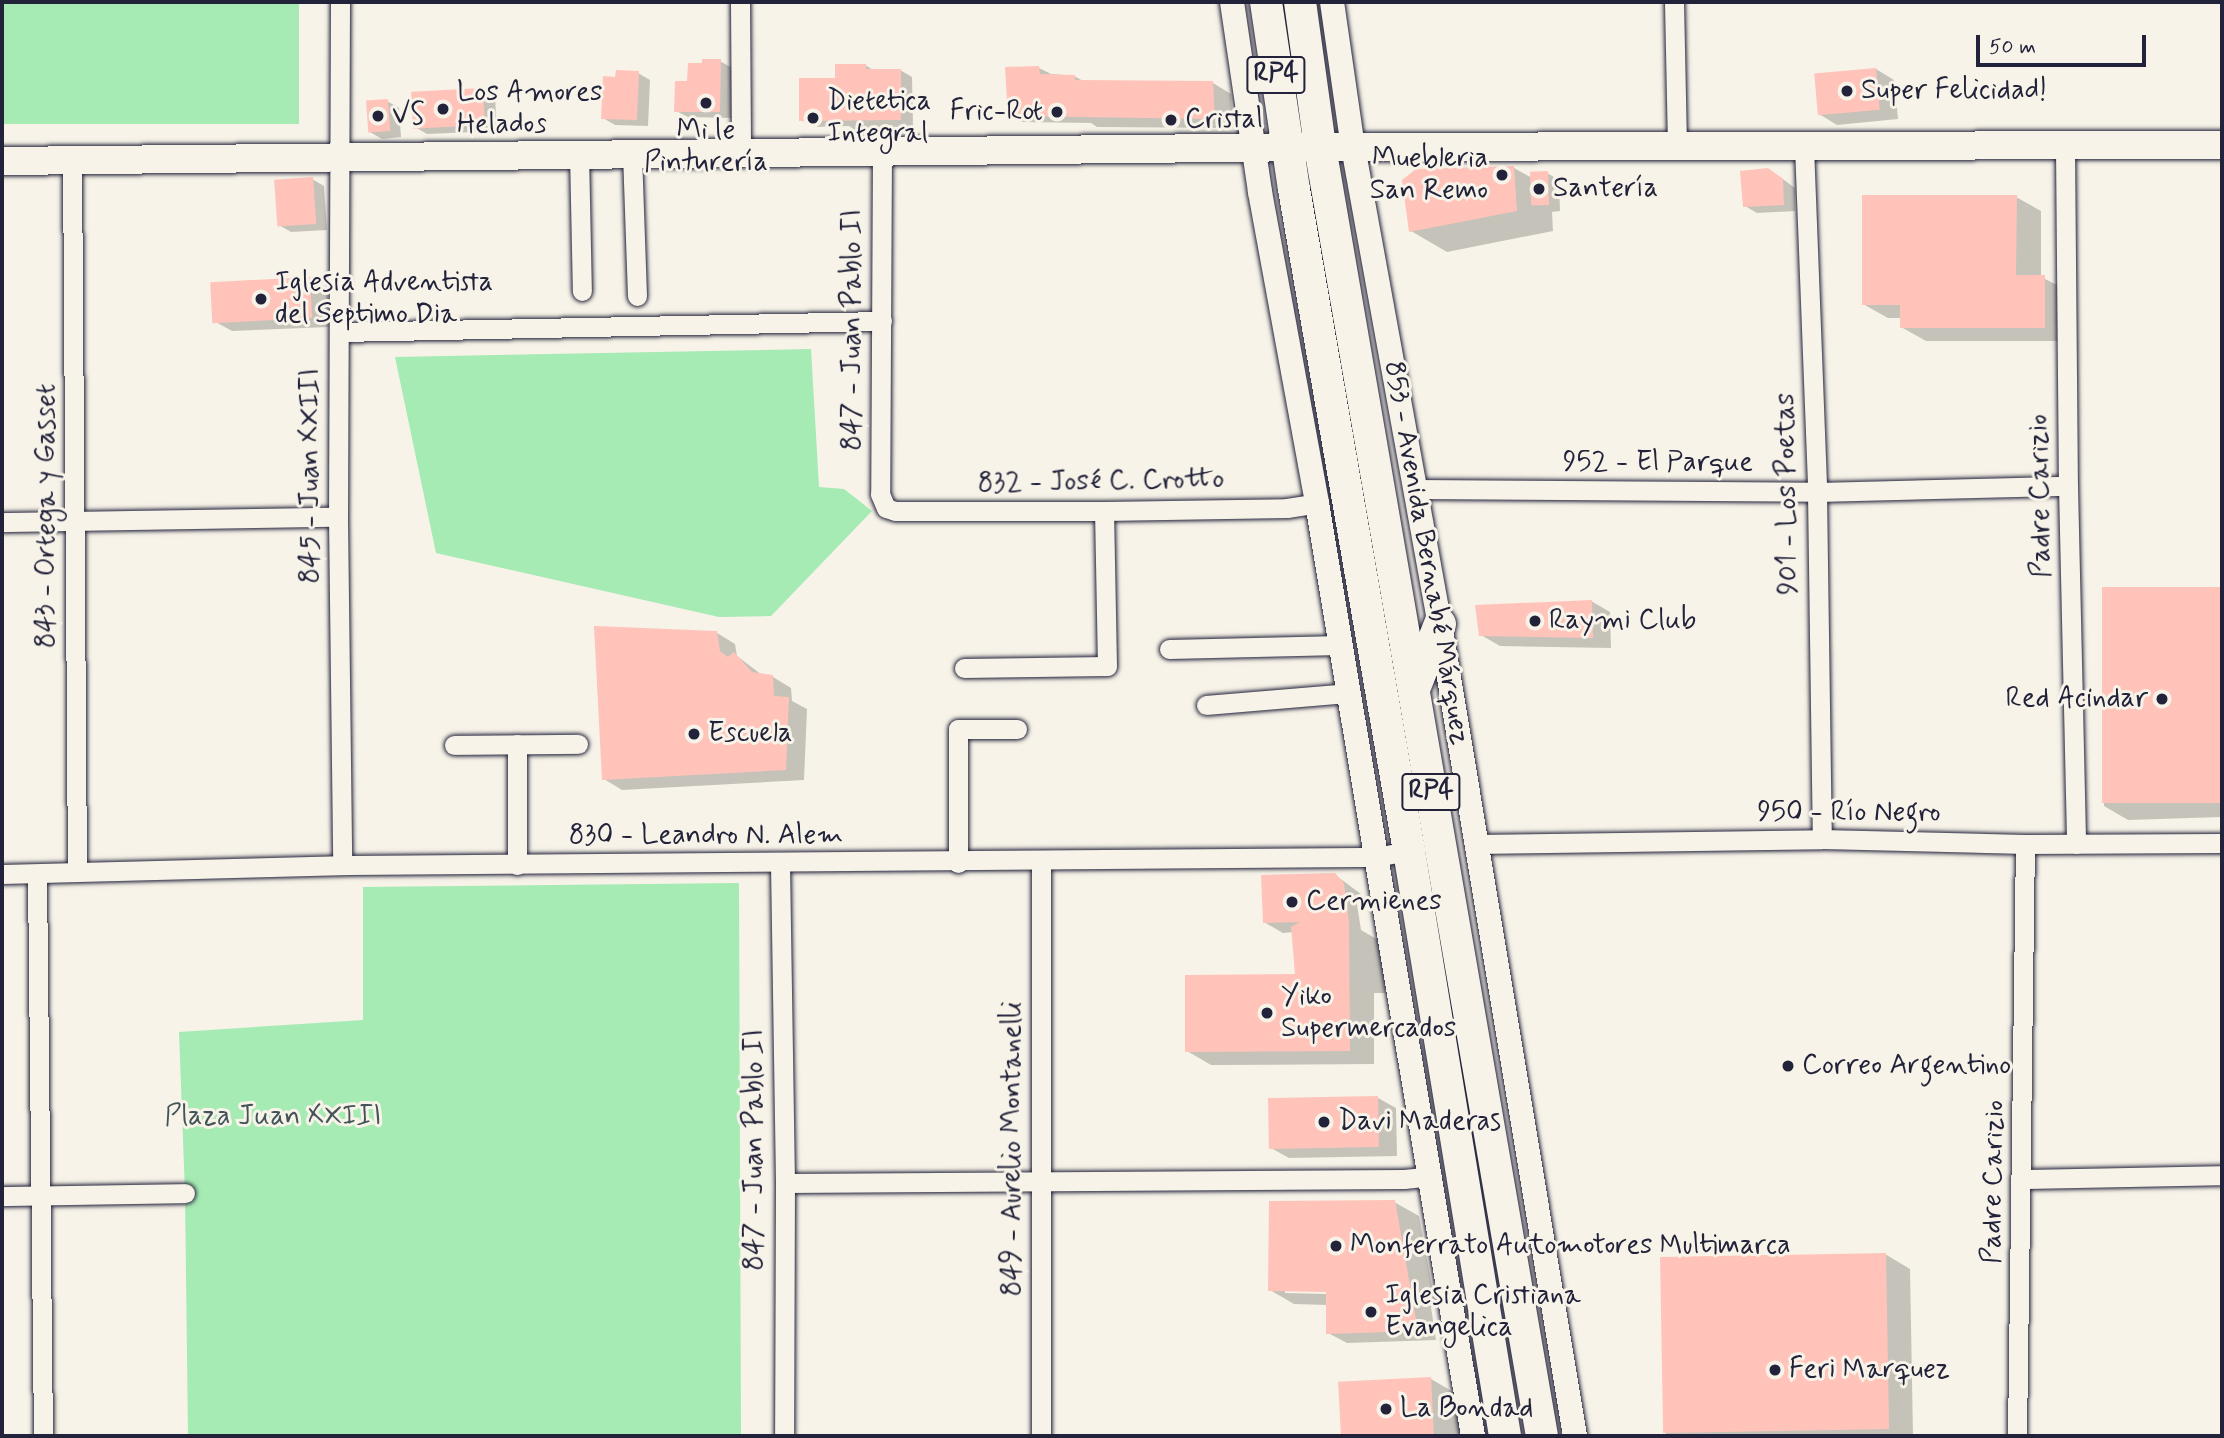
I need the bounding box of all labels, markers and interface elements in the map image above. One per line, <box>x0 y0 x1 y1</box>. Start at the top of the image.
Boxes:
scale bar <box>1979 21 2149 65</box>
text: 50 m <box>1989 33 2036 61</box>
road number: RP4 <box>1246 52 1306 97</box>
place label: Super Felicidad! <box>1861 74 2047 108</box>
place label: Los Amores Helados <box>457 76 592 142</box>
marker: Super Felicidad! <box>1839 83 1855 99</box>
place label: Dietetica Integral <box>827 85 931 151</box>
marker: Mi le Pinturería <box>698 95 714 111</box>
place label: Fric-Rot <box>950 95 1043 129</box>
place label: VS <box>392 99 424 133</box>
marker: Los Amores Helados <box>435 101 451 117</box>
place label: Cristal <box>1185 103 1263 137</box>
marker: Fric-Rot <box>1049 104 1065 120</box>
marker: VS <box>370 108 386 124</box>
marker: Dietetica Integral <box>805 110 821 126</box>
marker: Cristal <box>1163 112 1179 128</box>
place label: Mi le Pinturería <box>644 114 768 180</box>
place label: Muebleria San Remo <box>1367 142 1488 208</box>
marker: Muebleria San Remo <box>1494 167 1510 183</box>
place label: Santería <box>1553 172 1658 206</box>
marker: Santería <box>1531 181 1547 197</box>
street label: 847 - Juan Pablo II <box>836 208 870 452</box>
place label: Iglesia Adventista del Septimo Dia <box>275 266 493 332</box>
marker: Iglesia Adventista del Septimo Dia <box>253 291 269 307</box>
street label: 853 - Avenida Bernabé Márquez <box>1376 359 1476 747</box>
street label: 845 - Juan XXIII <box>294 366 328 586</box>
street label: 843 - Ortega y Gasset <box>30 381 64 651</box>
street label: 901 - Los Poetas <box>1770 397 1806 591</box>
street label: Padre Carizio <box>2023 414 2059 578</box>
street label: 952 - El Parque <box>1566 446 1750 480</box>
street label: 832 - José C. Crotto <box>977 463 1225 501</box>
place label: Raymi Club <box>1549 604 1693 638</box>
marker: Raymi Club <box>1527 613 1543 629</box>
place label: Red Acindar <box>2001 682 2148 716</box>
marker: Red Acindar <box>2154 691 2170 707</box>
place label: Escuela <box>708 717 792 751</box>
marker: Escuela <box>686 726 702 742</box>
road number: RP4 <box>1401 770 1461 814</box>
street label: 950 - Río Negro <box>1757 796 1941 830</box>
street label: 830 - Leandro N. Alem <box>569 819 843 853</box>
place label: Cermienes <box>1306 885 1442 919</box>
marker: Cermienes <box>1284 894 1300 910</box>
place label: Yiko Supermercados <box>1281 980 1456 1046</box>
street label: 849 - Aurelio Montanelli <box>996 1003 1030 1295</box>
marker: Yiko Supermercados <box>1259 1005 1275 1021</box>
street label: 847 - Juan Pablo II <box>738 1028 772 1272</box>
place label: Correo Argentino <box>1802 1049 2011 1083</box>
marker: Correo Argentino <box>1780 1058 1796 1074</box>
park label: Plaza Juan XXIII <box>165 1100 381 1134</box>
street label: Padre Carizio <box>1976 1100 2012 1264</box>
place label: Davi Maderas <box>1338 1105 1506 1139</box>
marker: Davi Maderas <box>1316 1114 1332 1130</box>
place label: Monferrato Automotores Multimarca <box>1350 1229 1788 1263</box>
marker: Monferrato Automotores Multimarca <box>1328 1238 1344 1254</box>
place label: Iglesia Cristiana Evangelica <box>1385 1279 1581 1345</box>
marker: Iglesia Cristiana Evangelica <box>1363 1304 1379 1320</box>
place label: Feri Marquez <box>1789 1353 1946 1387</box>
marker: Feri Marquez <box>1767 1362 1783 1378</box>
place label: La Bondad <box>1400 1392 1526 1426</box>
marker: La Bondad <box>1378 1401 1394 1417</box>

